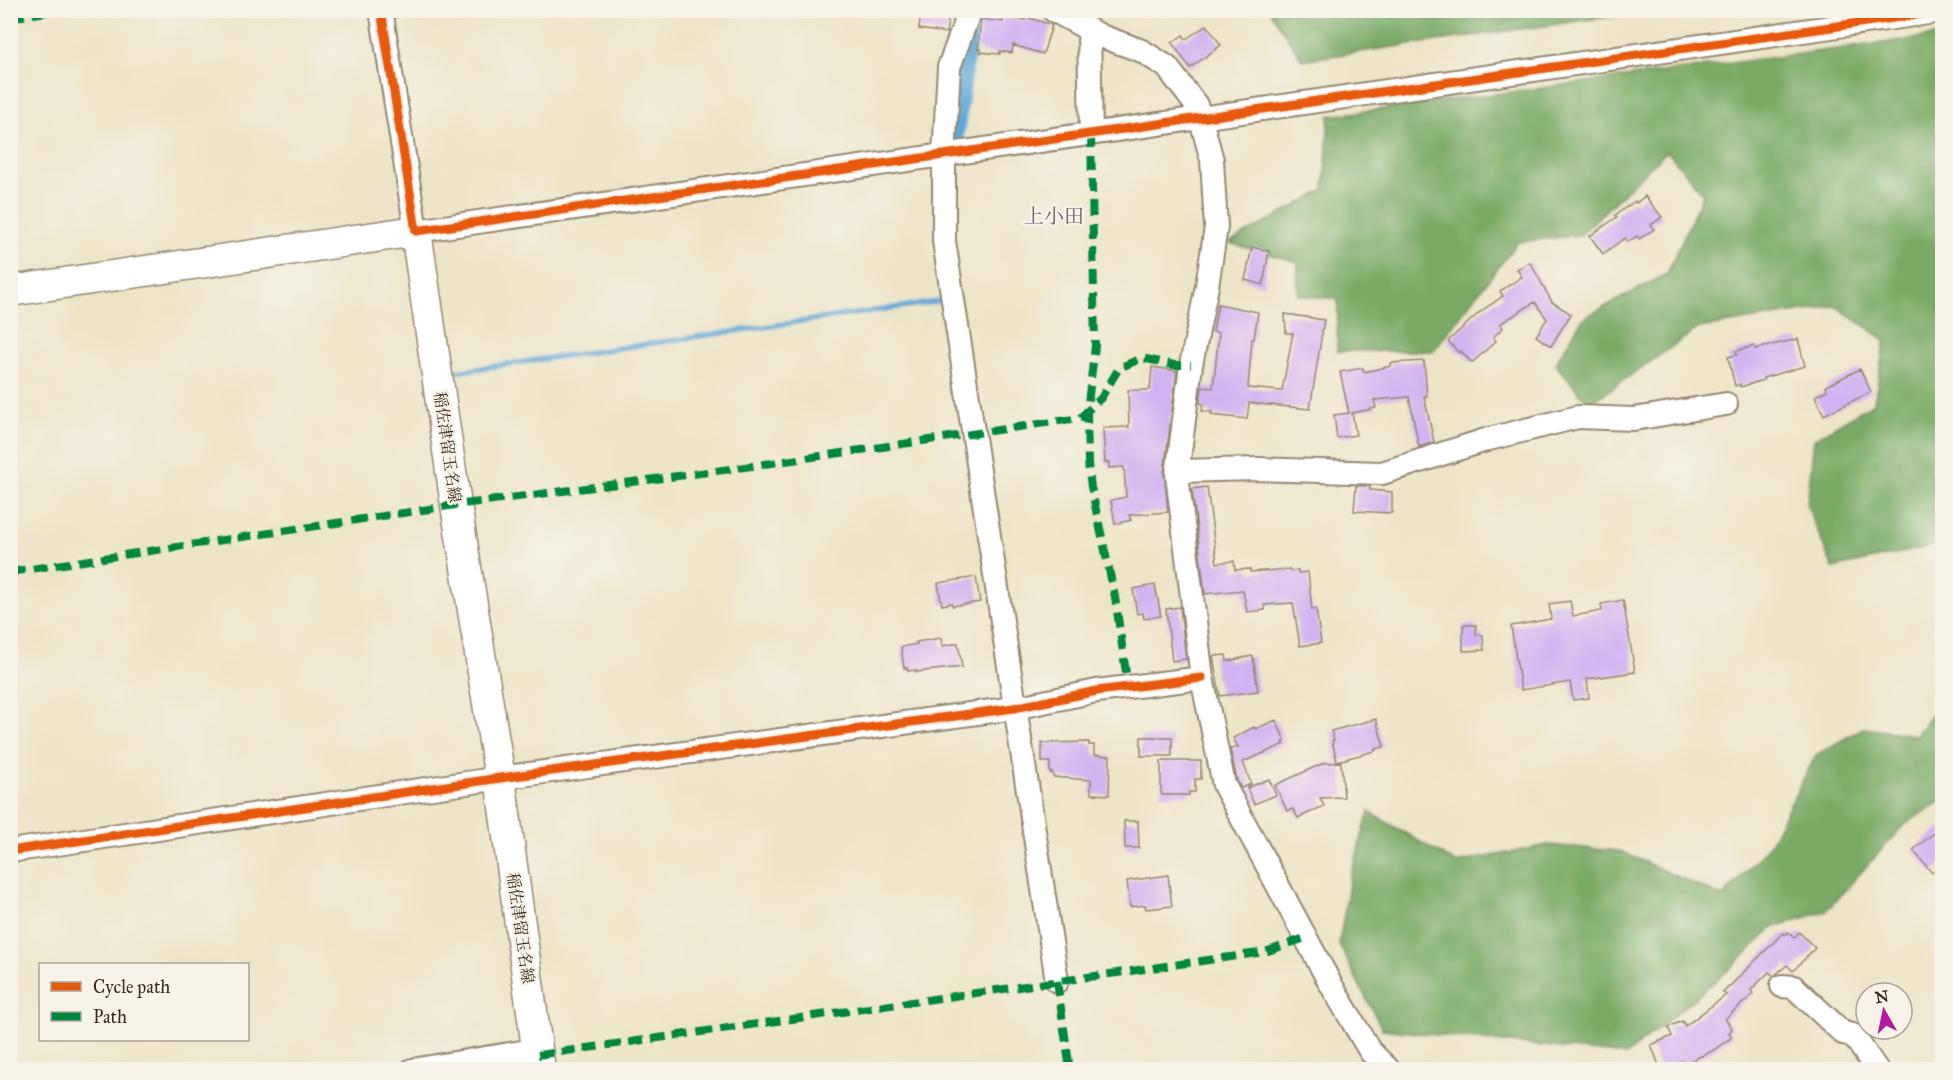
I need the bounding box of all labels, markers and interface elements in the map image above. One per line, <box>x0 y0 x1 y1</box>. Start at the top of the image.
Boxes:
district label: 上小田 <box>1024 204 1084 228</box>
street label: 稲佐津留玉名線 <box>430 390 465 504</box>
street label: 稲佐津留玉名線 <box>503 871 538 985</box>
legend <box>39 963 249 1041</box>
text: Cycle path <box>93 976 170 998</box>
north arrow <box>1854 981 1914 1041</box>
text: N <box>1874 986 1890 1007</box>
text: Path <box>93 1006 127 1028</box>

